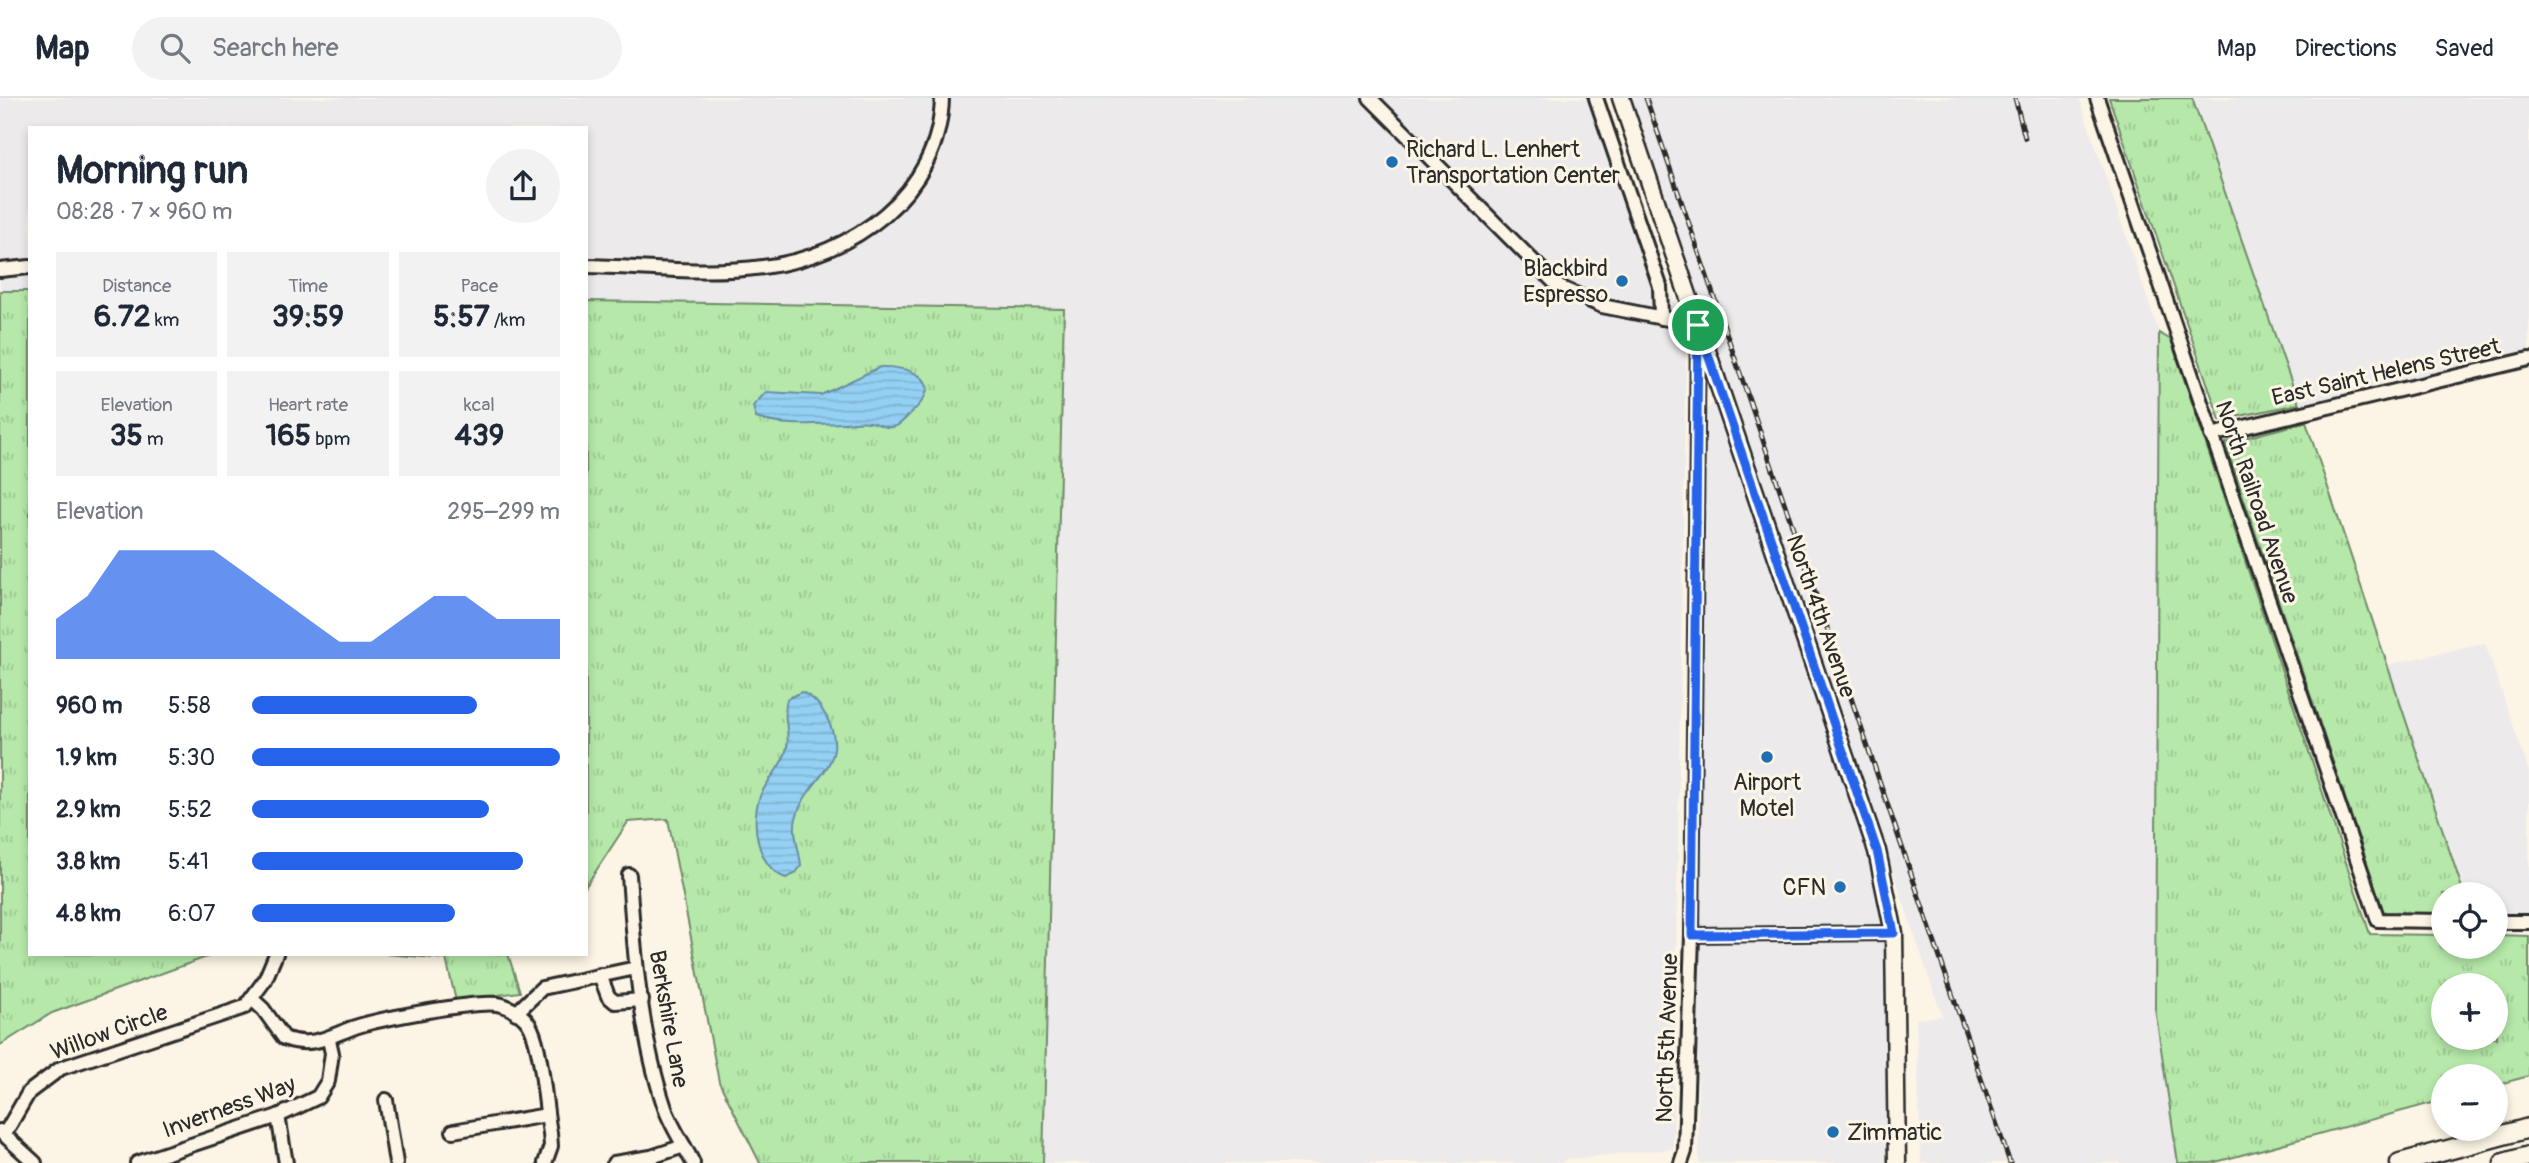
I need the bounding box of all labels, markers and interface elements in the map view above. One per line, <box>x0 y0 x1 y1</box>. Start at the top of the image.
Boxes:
search box <box>132 17 622 80</box>
text: Map <box>35 28 90 69</box>
icon: search <box>156 29 194 67</box>
text: Search here <box>212 32 339 64</box>
text: Map <box>2217 34 2257 63</box>
text: Directions <box>2295 34 2396 63</box>
text: Saved <box>2434 34 2494 63</box>
place label: Richard L. Lenhert Transportation Center <box>1406 135 1620 190</box>
text: Morning run <box>56 147 248 195</box>
button: share <box>486 149 560 223</box>
marker: Richard L. Lenhert Transportation Center <box>1384 154 1400 170</box>
text: 08:28 · 7 × 960 m <box>56 197 232 226</box>
place label: Blackbird Espresso <box>1523 254 1608 309</box>
marker: Blackbird Espresso <box>1614 273 1630 289</box>
text: Distance <box>102 274 171 298</box>
text: Time <box>288 274 328 298</box>
text: Pace <box>461 274 498 298</box>
pin <box>1668 295 1728 355</box>
text: 6.72 <box>94 298 151 335</box>
text: 39:59 <box>272 298 344 335</box>
text: 5:57 <box>433 298 490 335</box>
icon: arrive <box>1679 306 1717 344</box>
text: km <box>151 308 179 332</box>
text: /km <box>490 308 525 332</box>
street label: East Saint Helens Street <box>2269 331 2504 412</box>
text: Elevation <box>100 393 173 417</box>
text: Heart rate <box>268 393 348 417</box>
text: kcal <box>464 393 495 417</box>
street label: North Railroad Avenue <box>2209 397 2306 608</box>
text: 35 <box>110 417 143 454</box>
text: 165 <box>266 417 311 454</box>
text: 439 <box>455 417 504 454</box>
text: m <box>143 427 164 451</box>
text: bpm <box>311 427 350 451</box>
text: Elevation <box>56 497 144 526</box>
text: 295–299 m <box>447 497 560 526</box>
street label: North 4th Avenue <box>1780 531 1863 702</box>
text: 960 m <box>56 691 122 720</box>
text: 5:58 <box>168 691 211 720</box>
text: 1.9 km <box>56 743 117 772</box>
text: 5:30 <box>168 743 215 772</box>
marker: Airport Motel <box>1759 749 1775 765</box>
place label: Airport Motel <box>1733 768 1802 823</box>
text: 2.9 km <box>56 795 121 824</box>
text: 5:52 <box>168 795 212 824</box>
text: 3.8 km <box>56 847 120 876</box>
text: 5:41 <box>168 847 209 876</box>
place label: CFN <box>1782 873 1826 902</box>
marker: CFN <box>1832 879 1848 895</box>
map controls <box>2431 882 2508 1141</box>
button: locate <box>2431 882 2508 959</box>
text: 4.8 km <box>56 899 121 928</box>
text: 6:07 <box>168 899 215 928</box>
street label: Berkshire Lane <box>643 948 695 1091</box>
street label: North 5th Avenue <box>1650 952 1684 1123</box>
button: + <box>2431 973 2508 1050</box>
street label: Willow Circle <box>47 997 172 1067</box>
button: − <box>2431 1064 2508 1141</box>
street label: Inverness Way <box>159 1069 300 1144</box>
place label: Zimmatic <box>1847 1118 1942 1147</box>
marker: Zimmatic <box>1825 1124 1841 1140</box>

